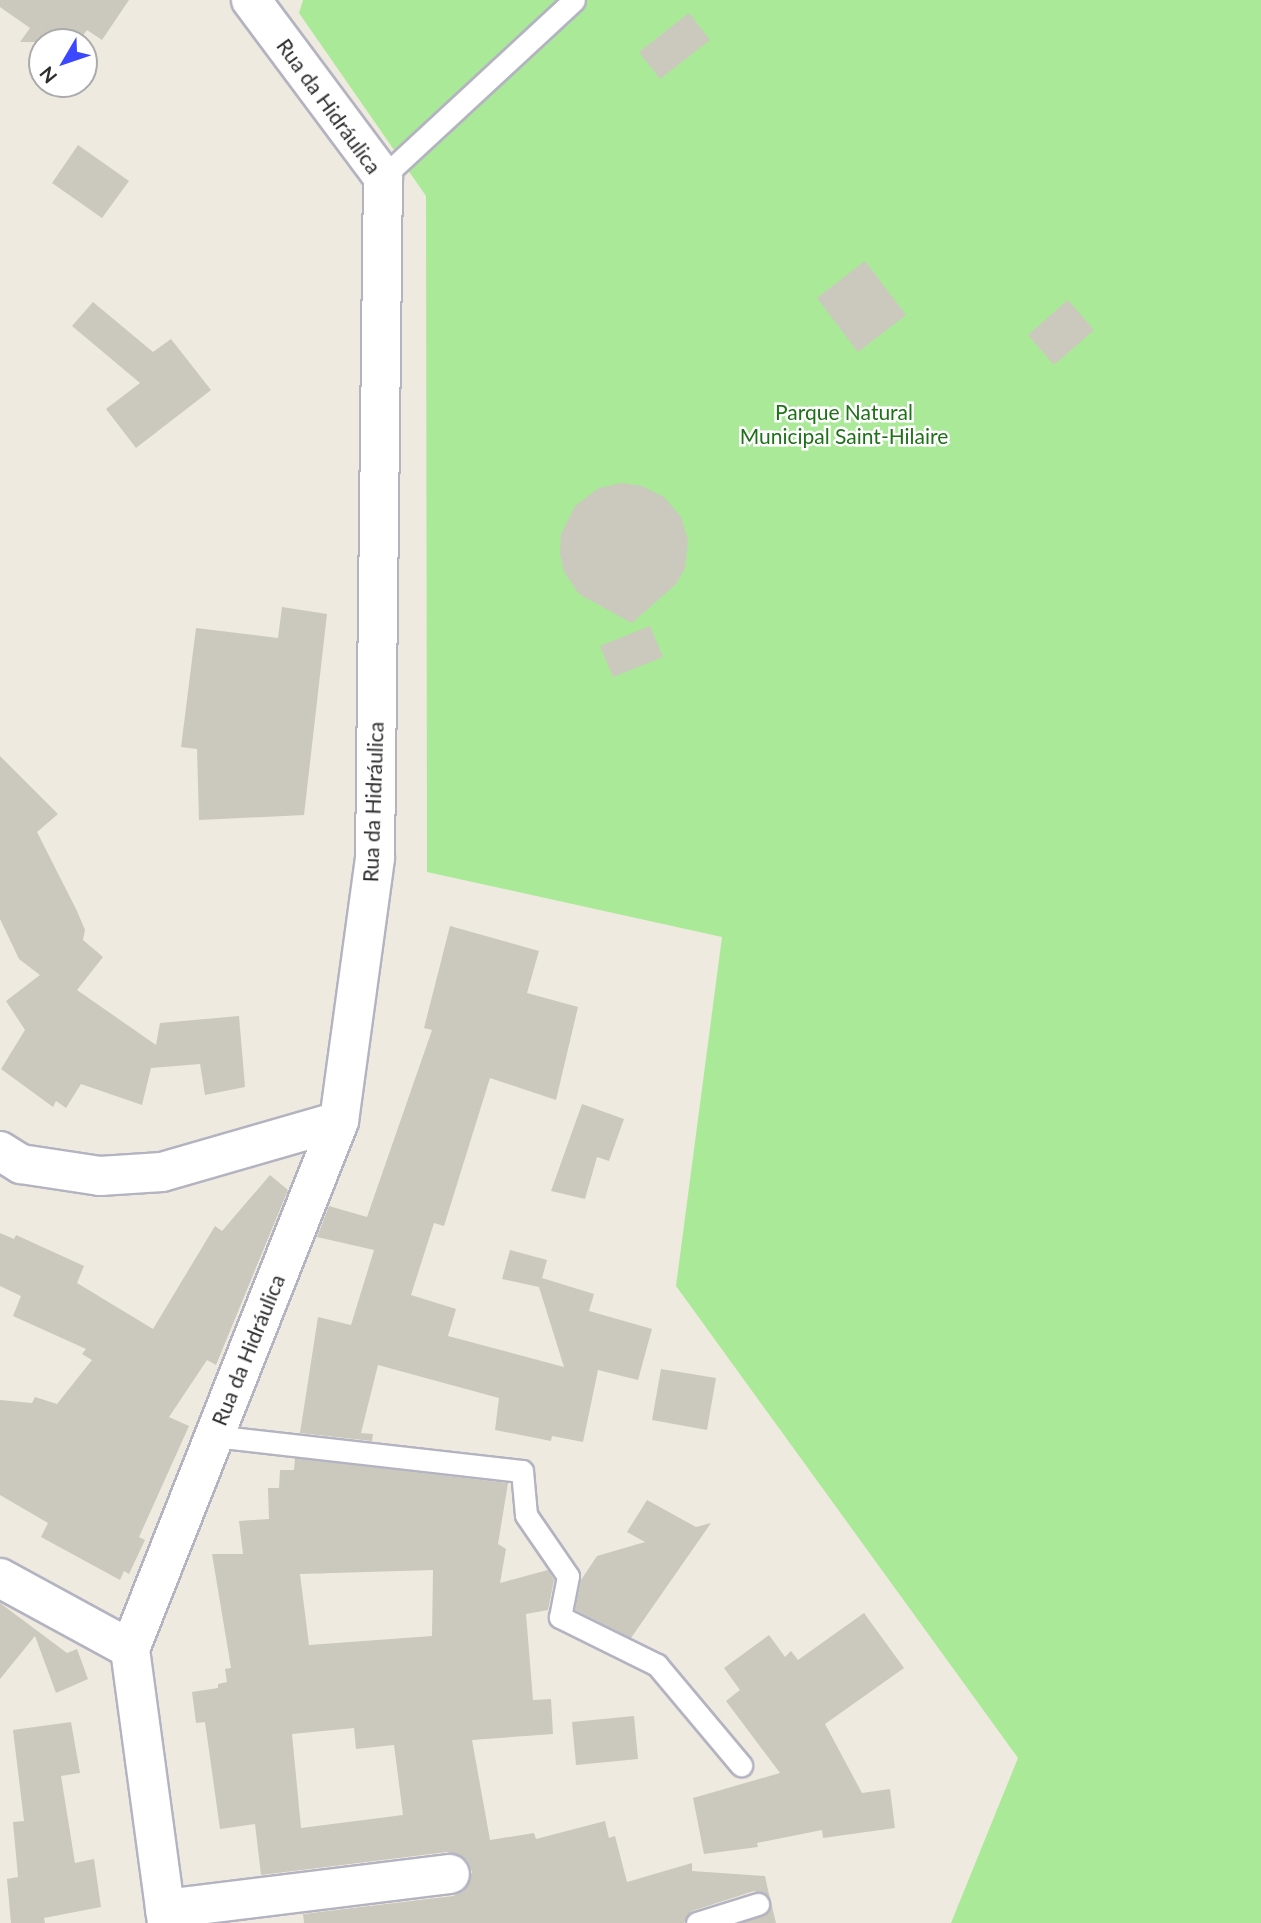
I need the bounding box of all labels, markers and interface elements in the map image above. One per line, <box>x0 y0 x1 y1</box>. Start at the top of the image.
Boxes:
north arrow <box>28 28 98 98</box>
street label: Rua da Hidráulica <box>272 34 386 178</box>
text: N <box>34 62 61 88</box>
park label: Parque Natural Municipal Saint-Hilaire <box>740 399 948 449</box>
street label: Rua da Hidráulica <box>358 721 388 883</box>
street label: Rua da Hidráulica <box>206 1271 290 1429</box>

